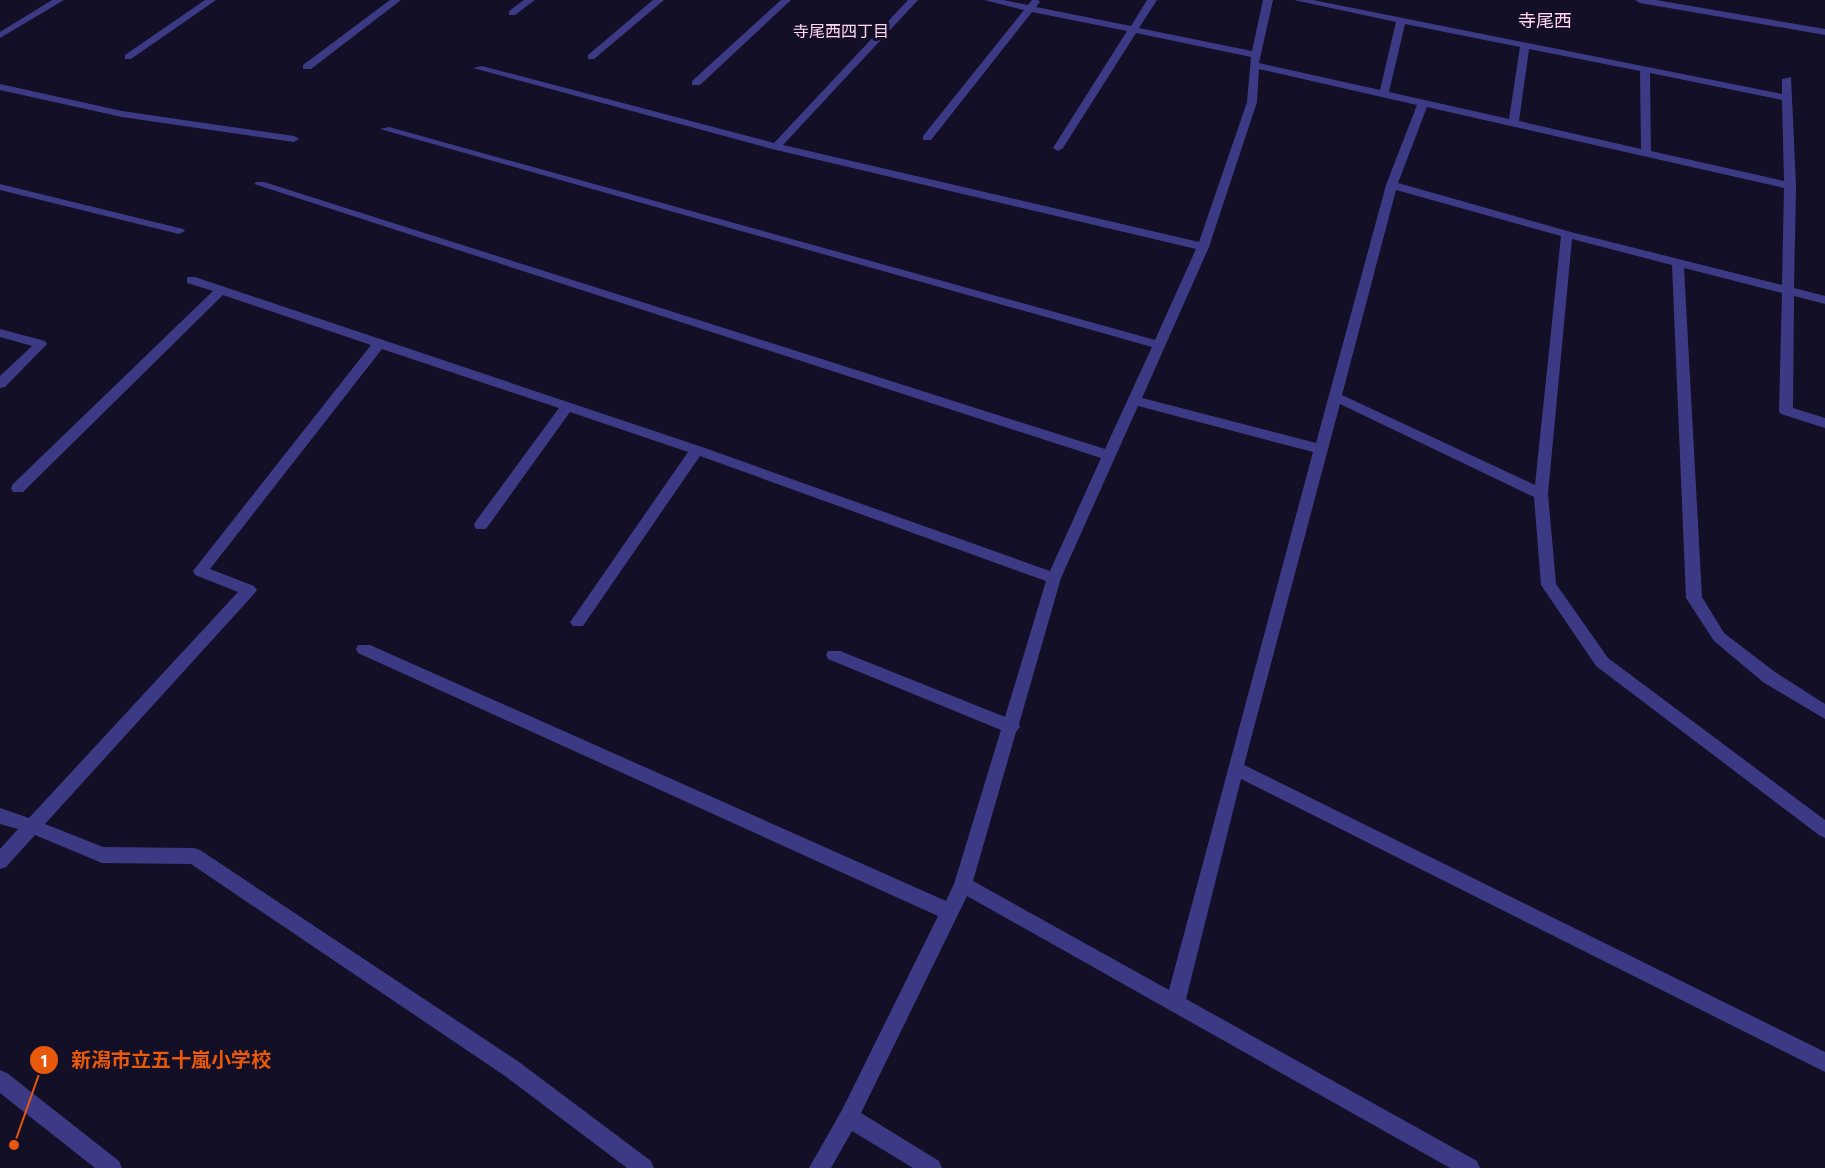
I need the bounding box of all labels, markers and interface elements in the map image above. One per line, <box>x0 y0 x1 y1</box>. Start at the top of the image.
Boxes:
district label: 寺尾西 <box>1518 10 1572 32</box>
district label: 寺尾西四丁目 <box>793 22 889 41</box>
callout: 新潟市立五十嵐小学校 <box>29 1041 283 1079</box>
text: 新潟市立五十嵐小学校 <box>71 1048 271 1072</box>
text: 1 <box>40 1050 48 1072</box>

